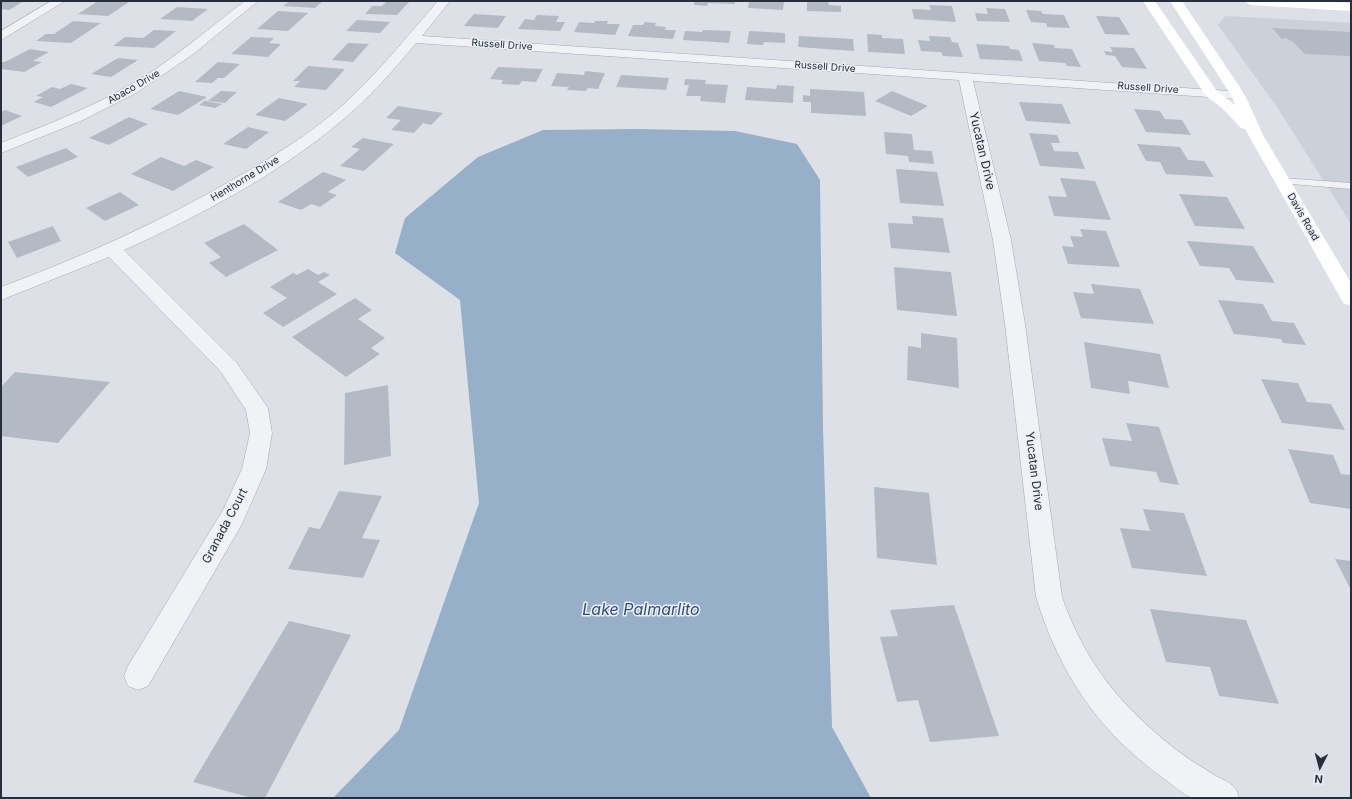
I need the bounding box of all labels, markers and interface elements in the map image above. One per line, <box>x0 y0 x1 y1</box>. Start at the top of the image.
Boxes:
street label: Russell Drive <box>471 37 533 53</box>
street label: Russell Drive <box>794 59 856 75</box>
street label: Abaco Drive <box>106 67 162 107</box>
street label: Russell Drive <box>1117 80 1179 96</box>
street label: Yucatan Drive <box>966 111 998 191</box>
street label: Henthorne Drive <box>209 154 281 204</box>
street label: Davis Road <box>1285 191 1321 243</box>
street label: Yucatan Drive <box>1022 431 1046 511</box>
street label: Granada Court <box>199 486 251 566</box>
water label: Lake Palmarlito <box>582 600 700 620</box>
north arrow <box>1300 747 1340 787</box>
text: N <box>1314 772 1324 786</box>

